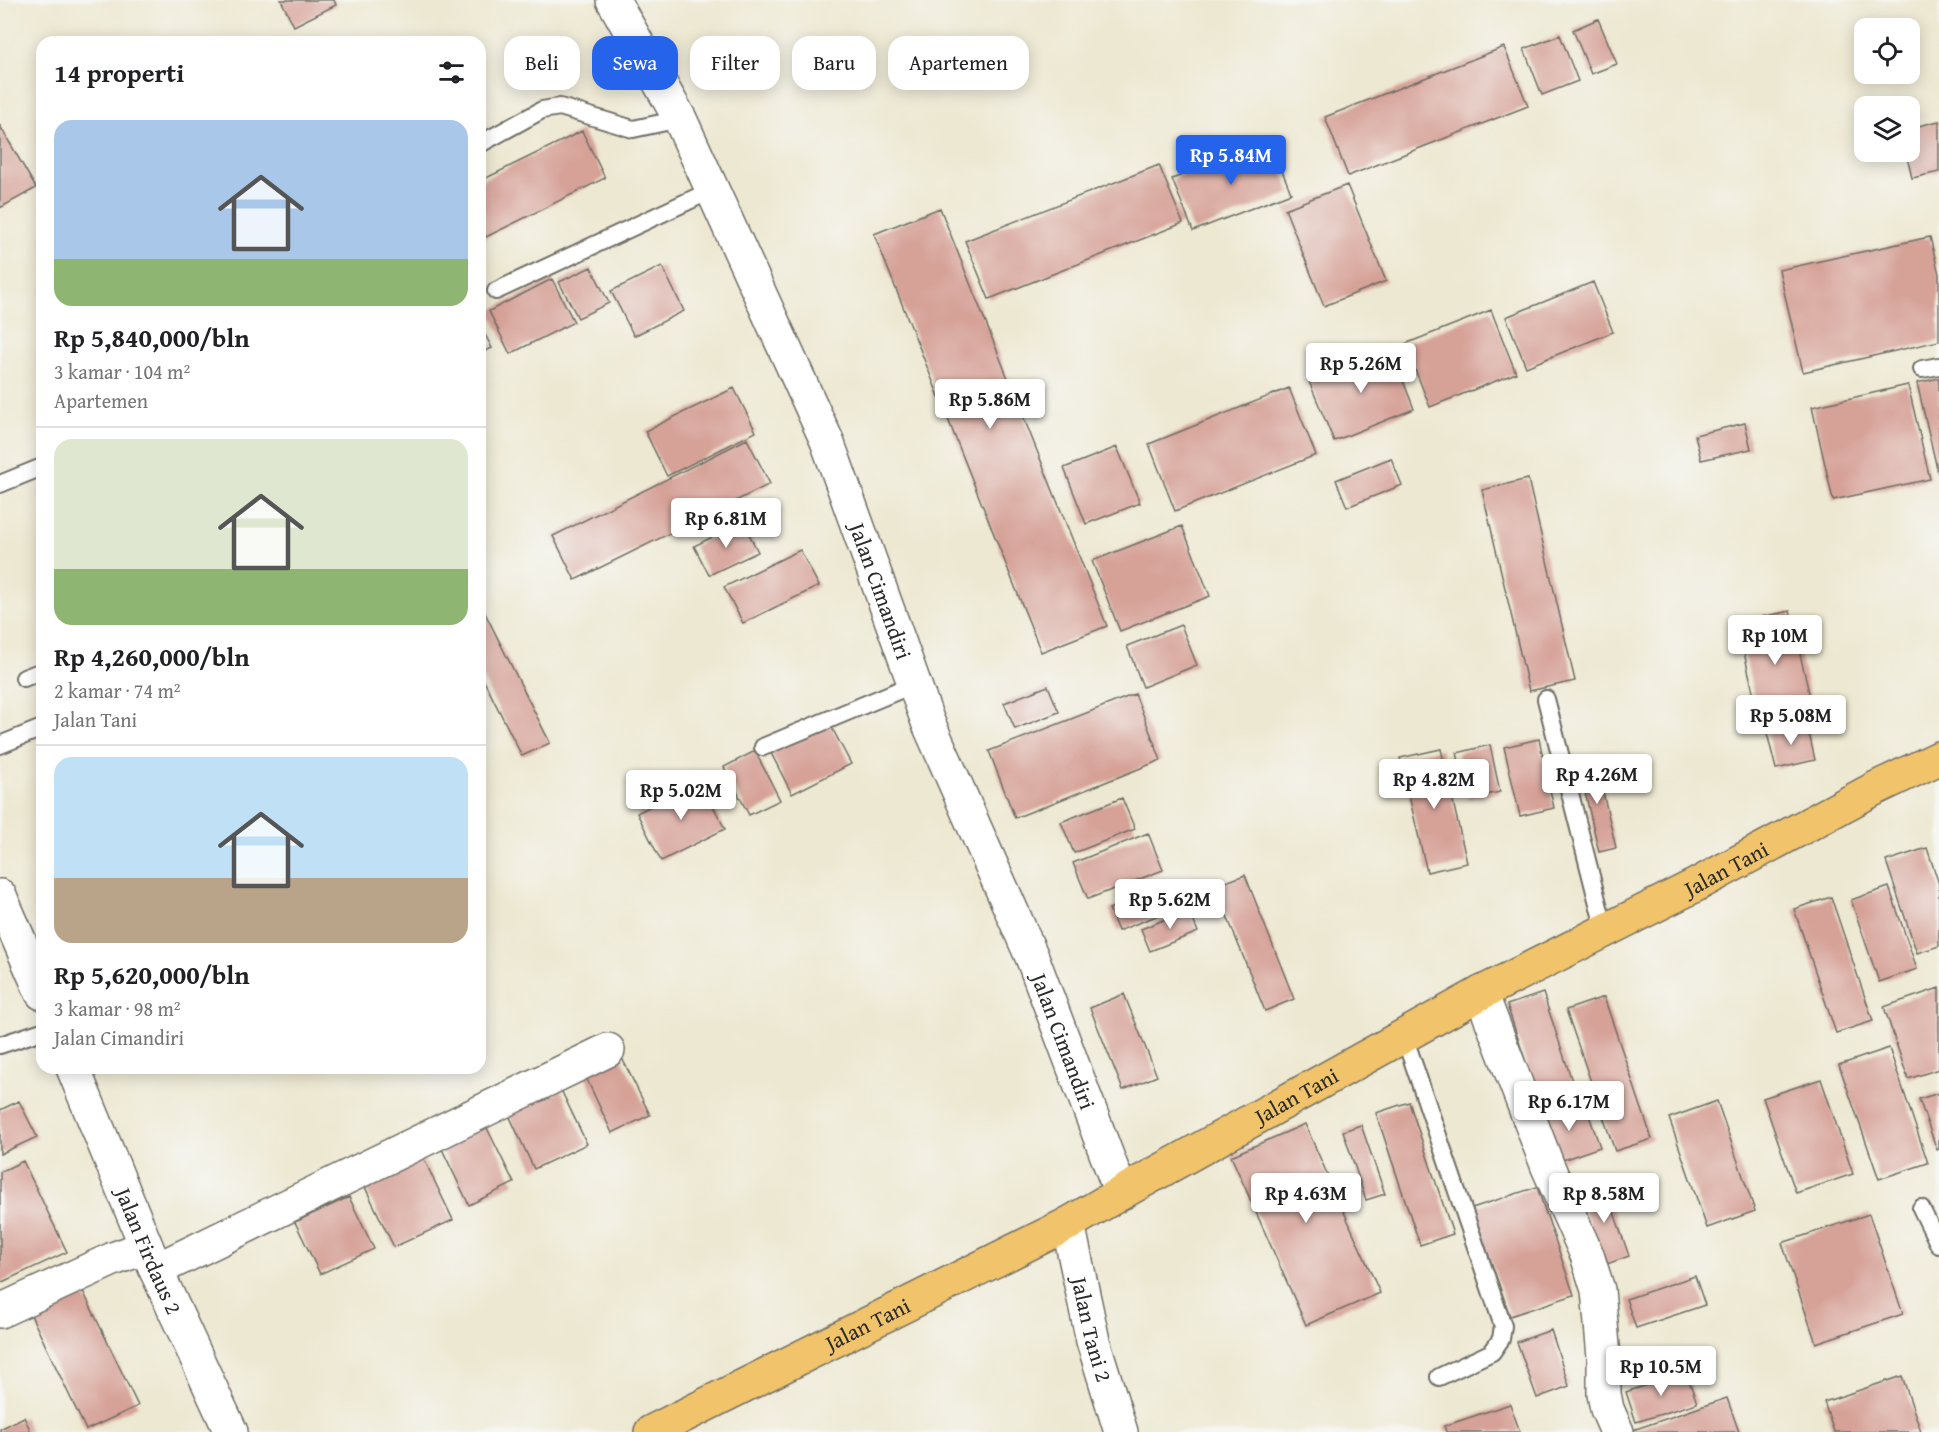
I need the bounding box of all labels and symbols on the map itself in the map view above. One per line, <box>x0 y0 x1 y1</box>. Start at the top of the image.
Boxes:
pin: Rp 5.84M <box>1169 135 1293 186</box>
pin: Rp 5.26M <box>1299 343 1423 394</box>
pin: Rp 5.86M <box>928 379 1052 430</box>
pin: Rp 6.81M <box>664 498 788 549</box>
street label: Jalan Cimandiri <box>841 515 920 664</box>
pin: Rp 10M <box>1726 615 1824 666</box>
pin: Rp 5.08M <box>1729 695 1853 746</box>
pin: Rp 4.26M <box>1535 754 1659 805</box>
pin: Rp 4.82M <box>1372 759 1496 810</box>
pin: Rp 5.02M <box>619 770 743 821</box>
street label: Jalan Tani <box>1676 833 1774 906</box>
pin: Rp 5.62M <box>1108 879 1232 930</box>
street label: Jalan Cimandiri <box>1022 966 1104 1114</box>
street label: Jalan Tani <box>1246 1059 1344 1133</box>
pin: Rp 6.17M <box>1507 1081 1631 1132</box>
pin: Rp 4.63M <box>1244 1173 1368 1224</box>
pin: Rp 8.58M <box>1542 1173 1666 1224</box>
street label: Jalan Firdaus 2 <box>107 1180 190 1320</box>
street label: Jalan Tani 2 <box>1063 1271 1121 1386</box>
street label: Jalan Tani <box>817 1289 916 1360</box>
pin: Rp 10.5M <box>1599 1346 1723 1397</box>

